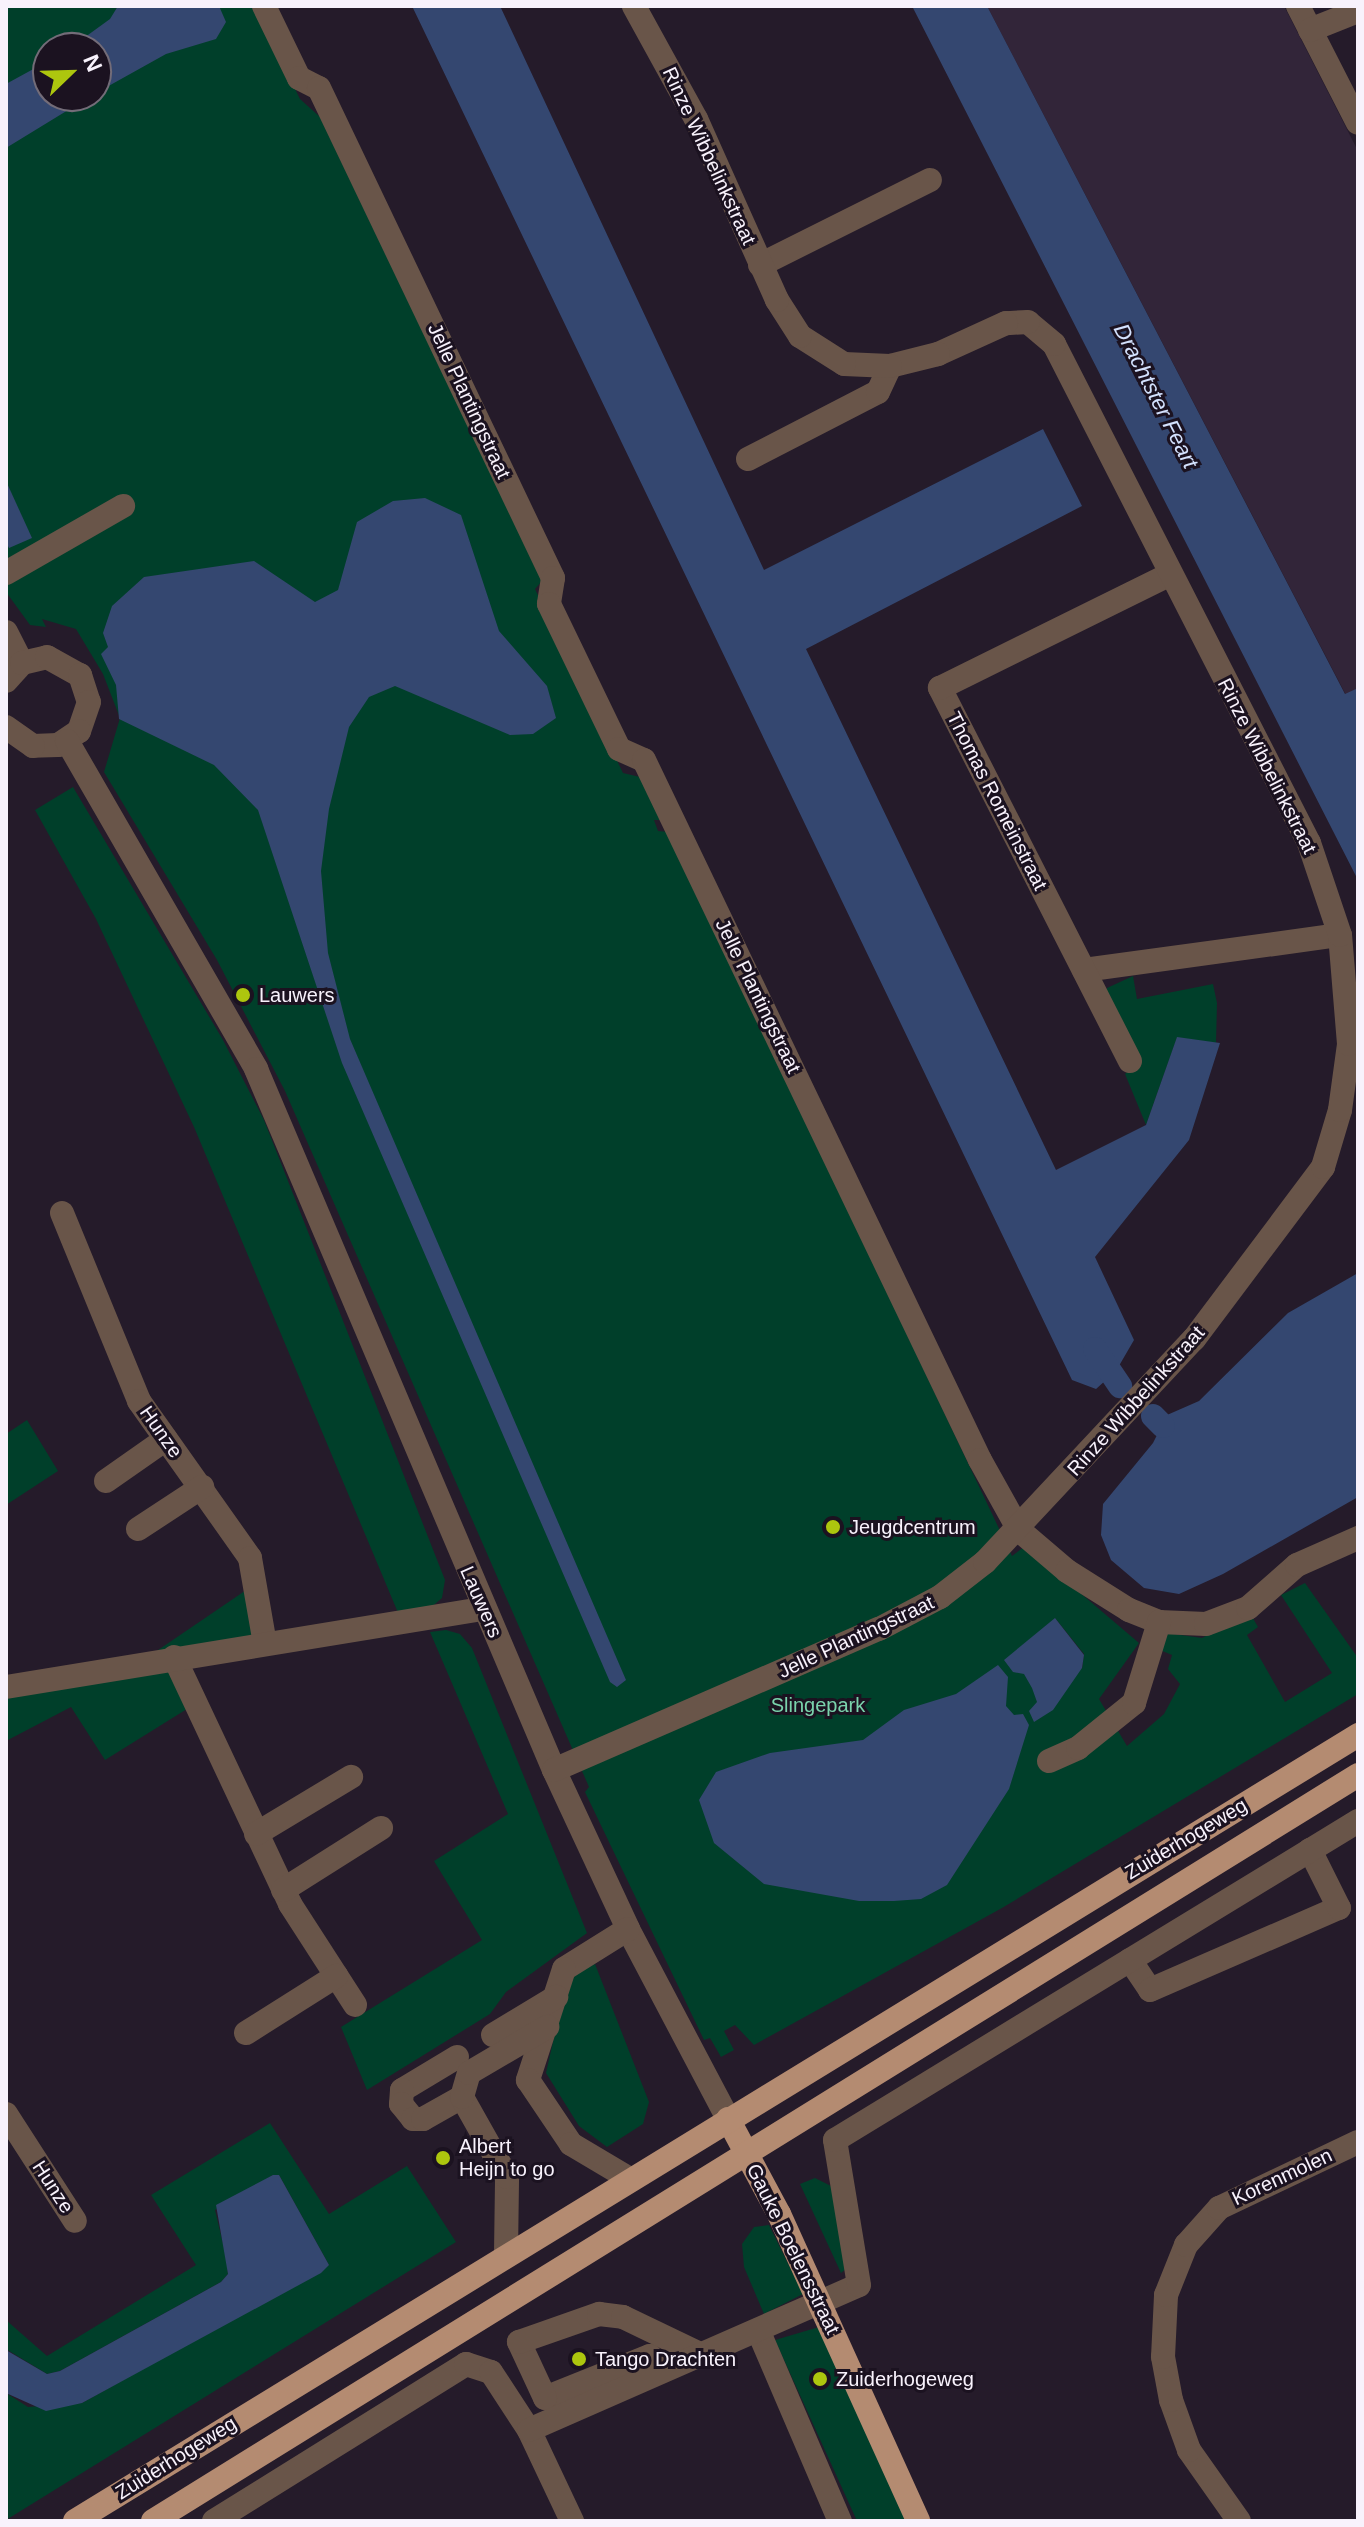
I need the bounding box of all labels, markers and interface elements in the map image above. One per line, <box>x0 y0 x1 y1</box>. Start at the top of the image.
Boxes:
north arrow <box>32 32 112 112</box>
text: N <box>78 51 107 75</box>
street label: Rinze Wibbelinkstraat <box>657 63 761 249</box>
street label: Jelle Plantingstraat <box>422 319 516 483</box>
water label: Drachtster Feart <box>1108 319 1204 473</box>
street label: Rinze Wibbelinkstraat <box>1212 674 1322 858</box>
street label: Thomas Romeinstraat <box>942 708 1052 894</box>
street label: Jelle Plantingstraat <box>710 915 806 1077</box>
place label: Lauwers <box>259 983 335 1007</box>
marker: Lauwers <box>234 986 252 1004</box>
street label: Rinze Wibbelinkstraat <box>1062 1321 1210 1481</box>
street label: Hunze <box>135 1401 187 1463</box>
place label: Jeugdcentrum <box>849 1515 976 1539</box>
marker: Jeugdcentrum <box>824 1518 842 1536</box>
street label: Lauwers <box>455 1563 507 1641</box>
street label: Jelle Plantingstraat <box>774 1590 938 1684</box>
park label: Slingepark <box>771 1693 865 1717</box>
street label: Zuiderhogeweg <box>1121 1793 1251 1885</box>
place label: Albert Heijn to go <box>459 2134 555 2181</box>
street label: Korenmolen <box>1228 2143 1336 2211</box>
marker: Albert Heijn to go <box>434 2149 452 2167</box>
street label: Hunze <box>27 2156 79 2218</box>
street label: Gauke Boelensstraat <box>741 2160 845 2338</box>
place label: Tango Drachten <box>595 2347 736 2371</box>
marker: Tango Drachten <box>570 2350 588 2368</box>
place label: Zuiderhogeweg <box>836 2367 974 2391</box>
marker: Zuiderhogeweg <box>811 2370 829 2388</box>
street label: Zuiderhogeweg <box>111 2411 241 2505</box>

